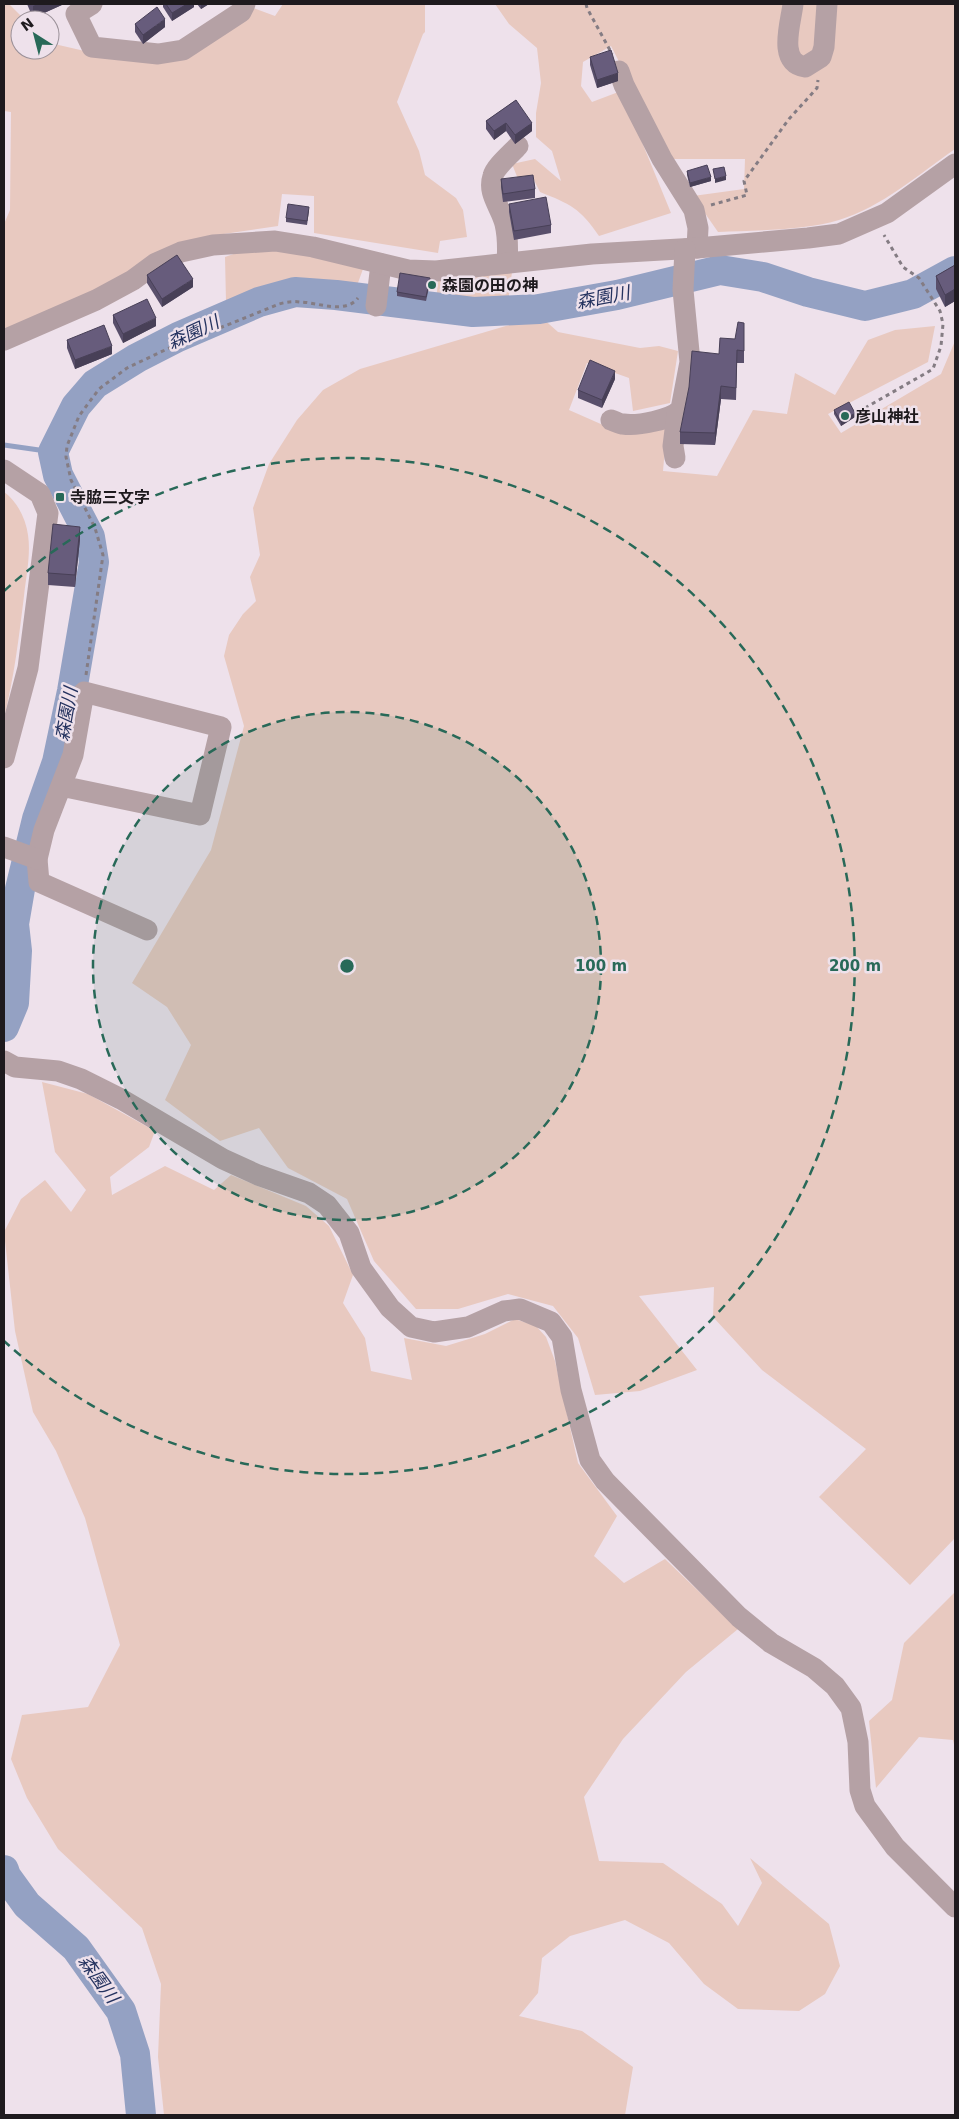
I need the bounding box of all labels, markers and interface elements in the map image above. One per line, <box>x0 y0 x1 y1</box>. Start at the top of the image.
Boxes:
north arrow <box>10 10 60 60</box>
text: N <box>18 15 37 34</box>
place label: 森園の田の神 <box>442 276 538 295</box>
marker: 森園の田の神 <box>426 279 438 291</box>
water label: 森園川 <box>574 281 633 312</box>
water label: 森園川 <box>164 310 224 353</box>
place label: 彦山神社 <box>855 407 919 426</box>
marker: 彦山神社 <box>839 410 851 422</box>
place label: 寺脇三文字 <box>70 488 150 507</box>
marker: 寺脇三文字 <box>54 491 66 503</box>
water label: 森園川 <box>51 684 81 742</box>
centre of rings <box>338 957 356 975</box>
text: 100 m <box>575 957 627 975</box>
text: 200 m <box>829 957 881 975</box>
water label: 森園川 <box>75 1951 125 2009</box>

